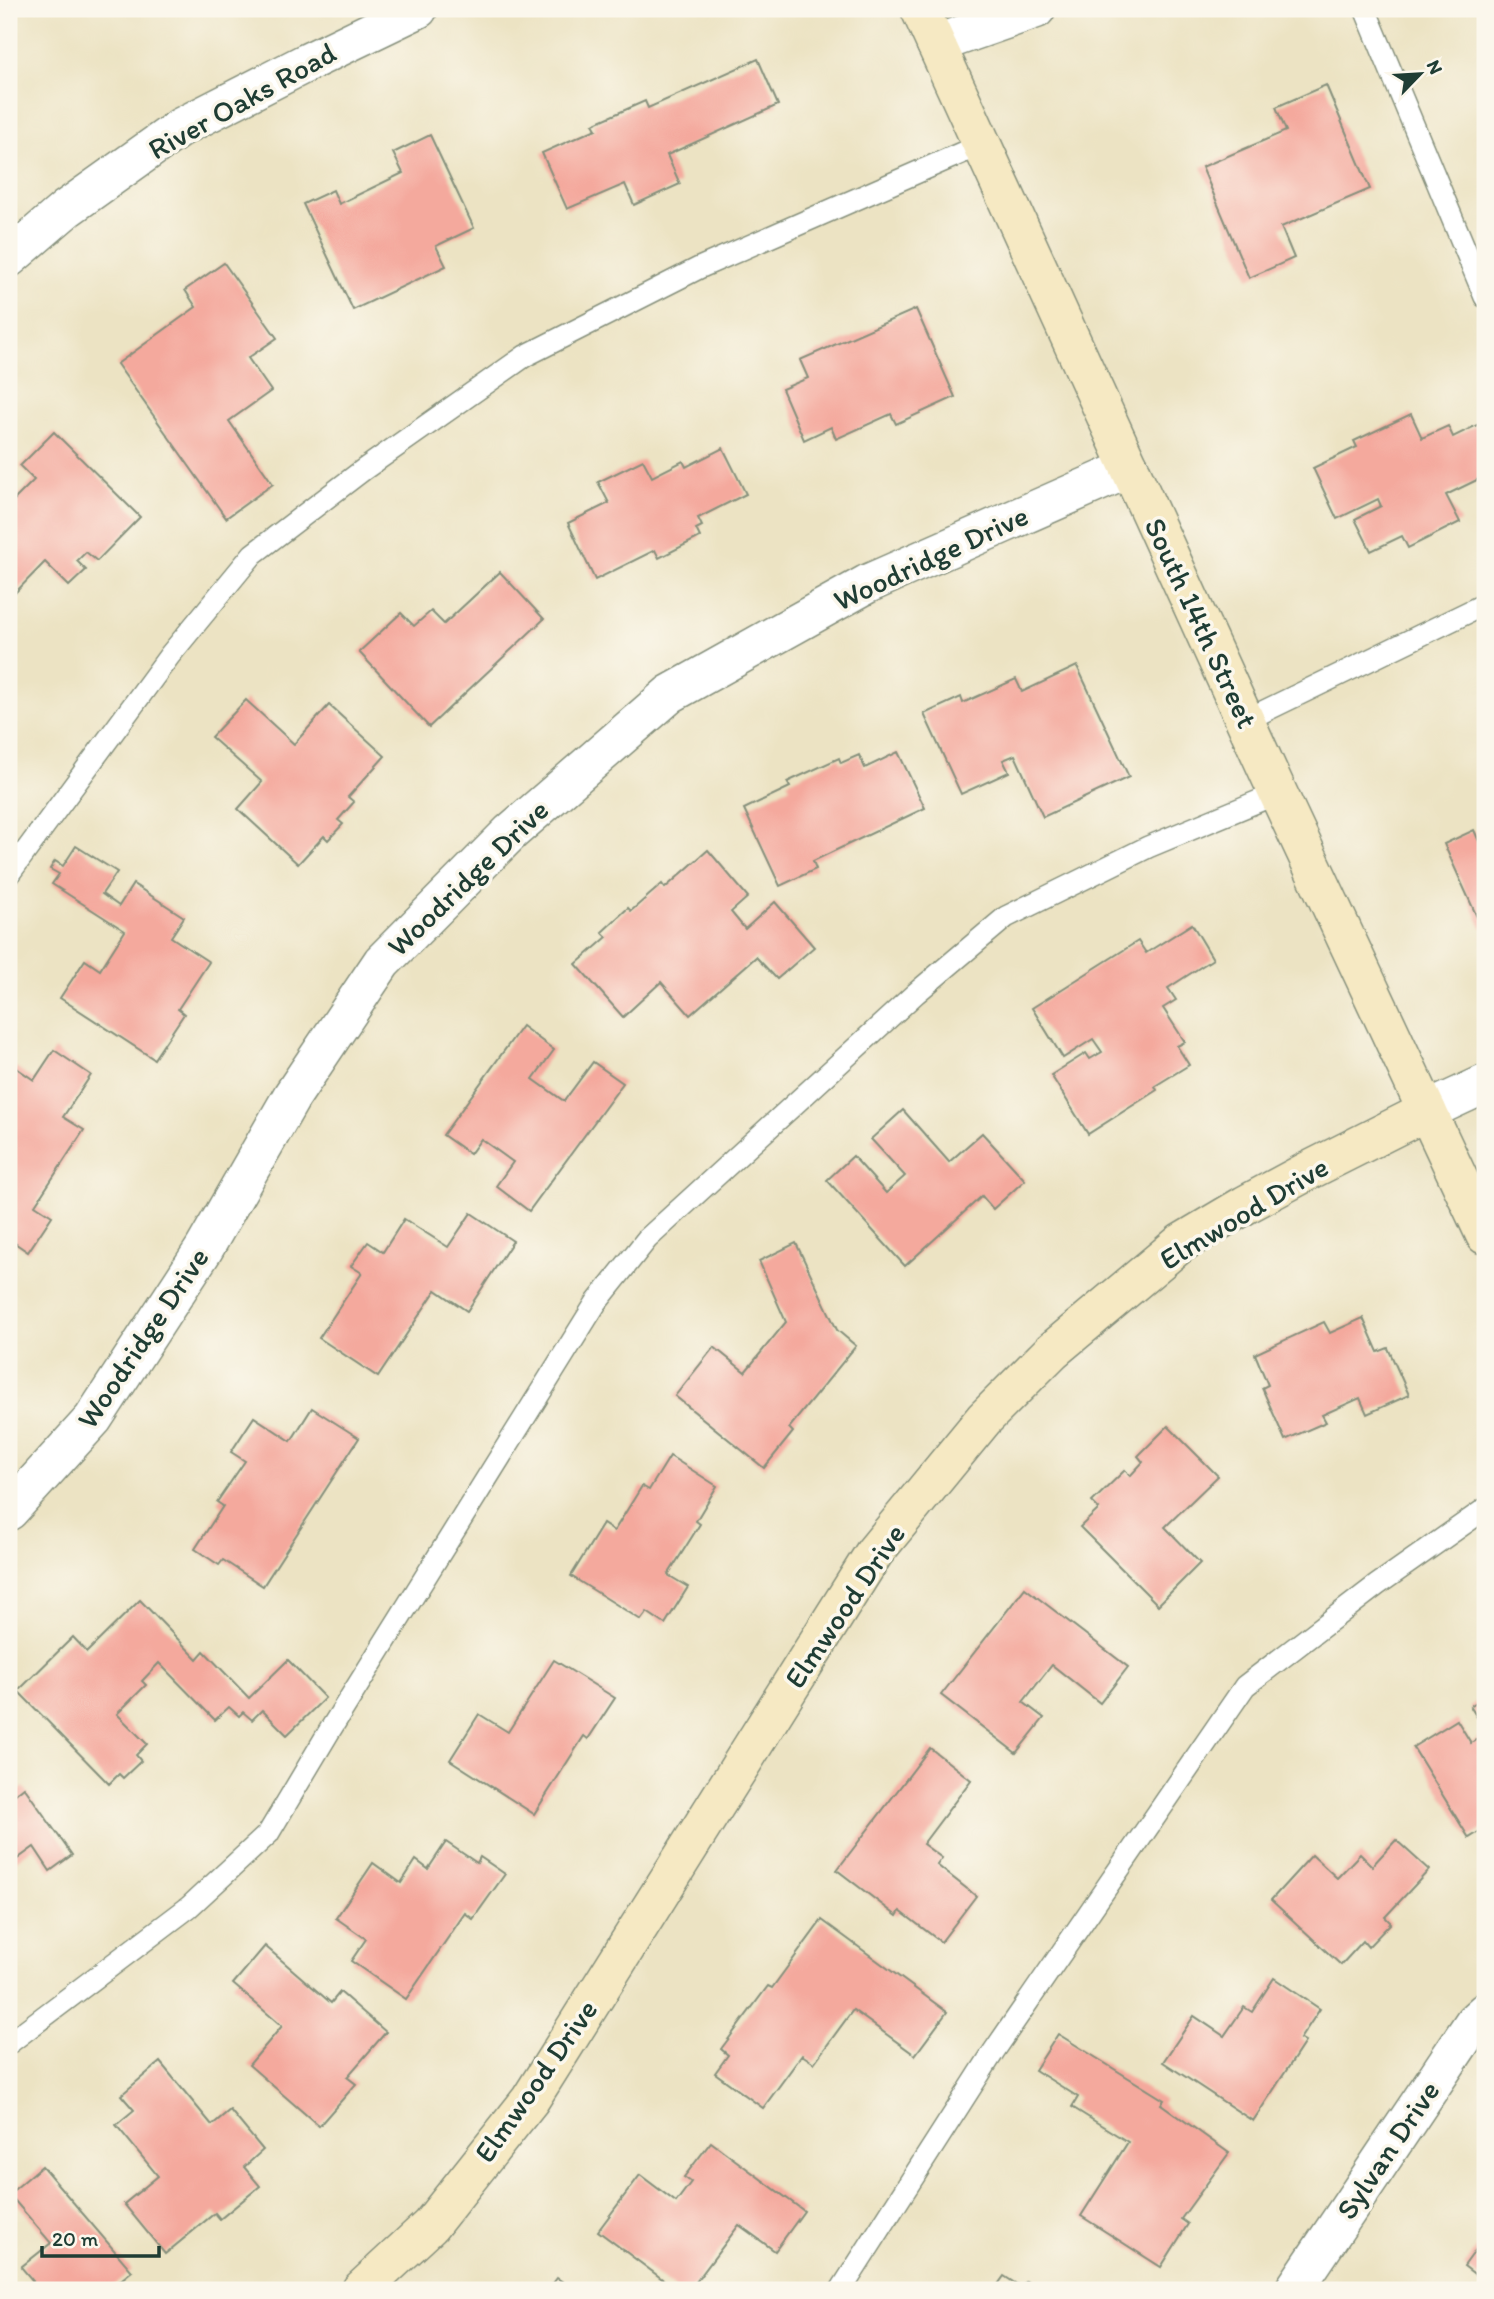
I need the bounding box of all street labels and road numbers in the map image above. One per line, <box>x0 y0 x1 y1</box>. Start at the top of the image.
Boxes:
street label: River Oaks Road <box>141 34 342 167</box>
street label: Woodridge Drive <box>827 496 1034 619</box>
street label: South 14th Street <box>1137 512 1266 734</box>
street label: Woodridge Drive <box>379 791 556 964</box>
street label: Elmwood Drive <box>1153 1148 1335 1277</box>
street label: Woodridge Drive <box>68 1240 217 1435</box>
street label: Elmwood Drive <box>776 1516 913 1695</box>
street label: Elmwood Drive <box>466 1992 605 2169</box>
street label: Sylvan Drive <box>1328 2073 1448 2226</box>

